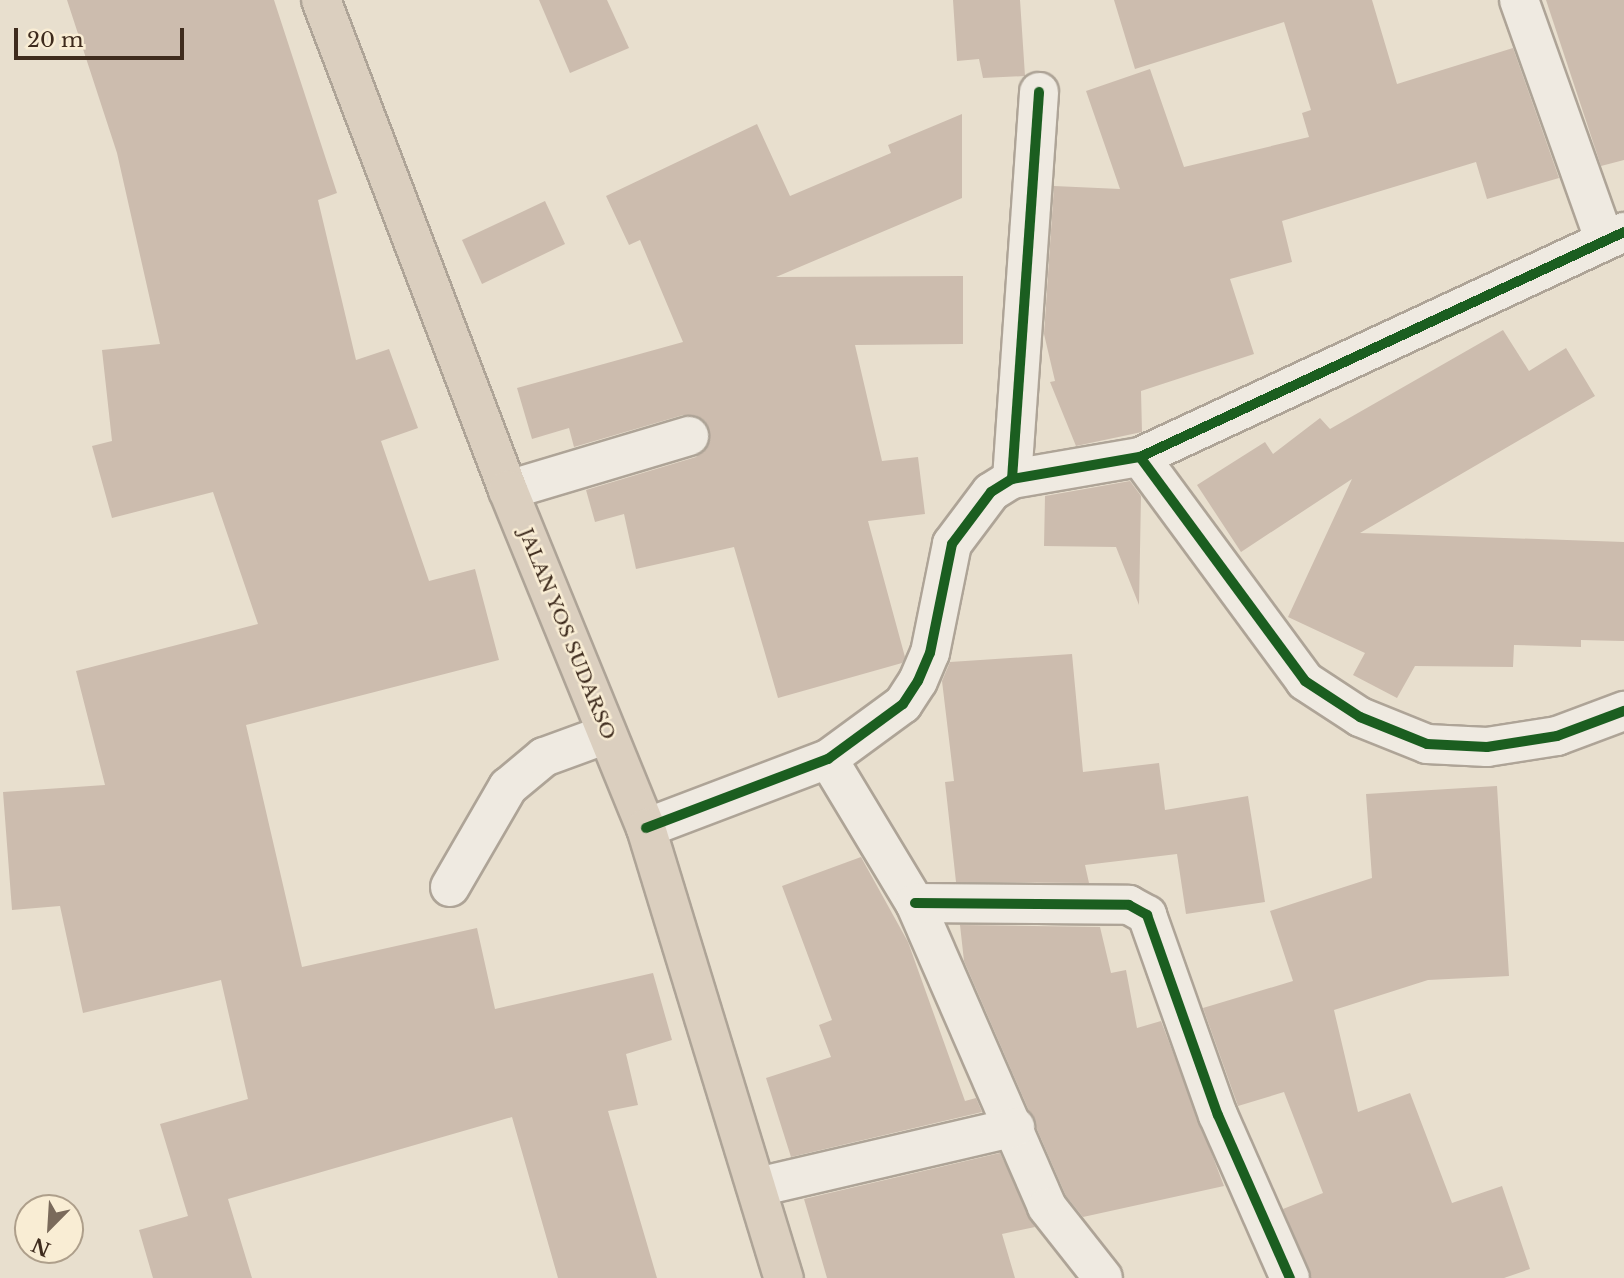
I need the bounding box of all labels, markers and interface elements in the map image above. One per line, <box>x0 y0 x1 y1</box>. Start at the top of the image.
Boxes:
scale bar <box>18 14 187 58</box>
text: 20 m <box>27 27 84 53</box>
street label: JALAN YOS SUDARSO <box>514 525 620 743</box>
north arrow <box>14 1194 84 1264</box>
text: N <box>28 1233 54 1261</box>

